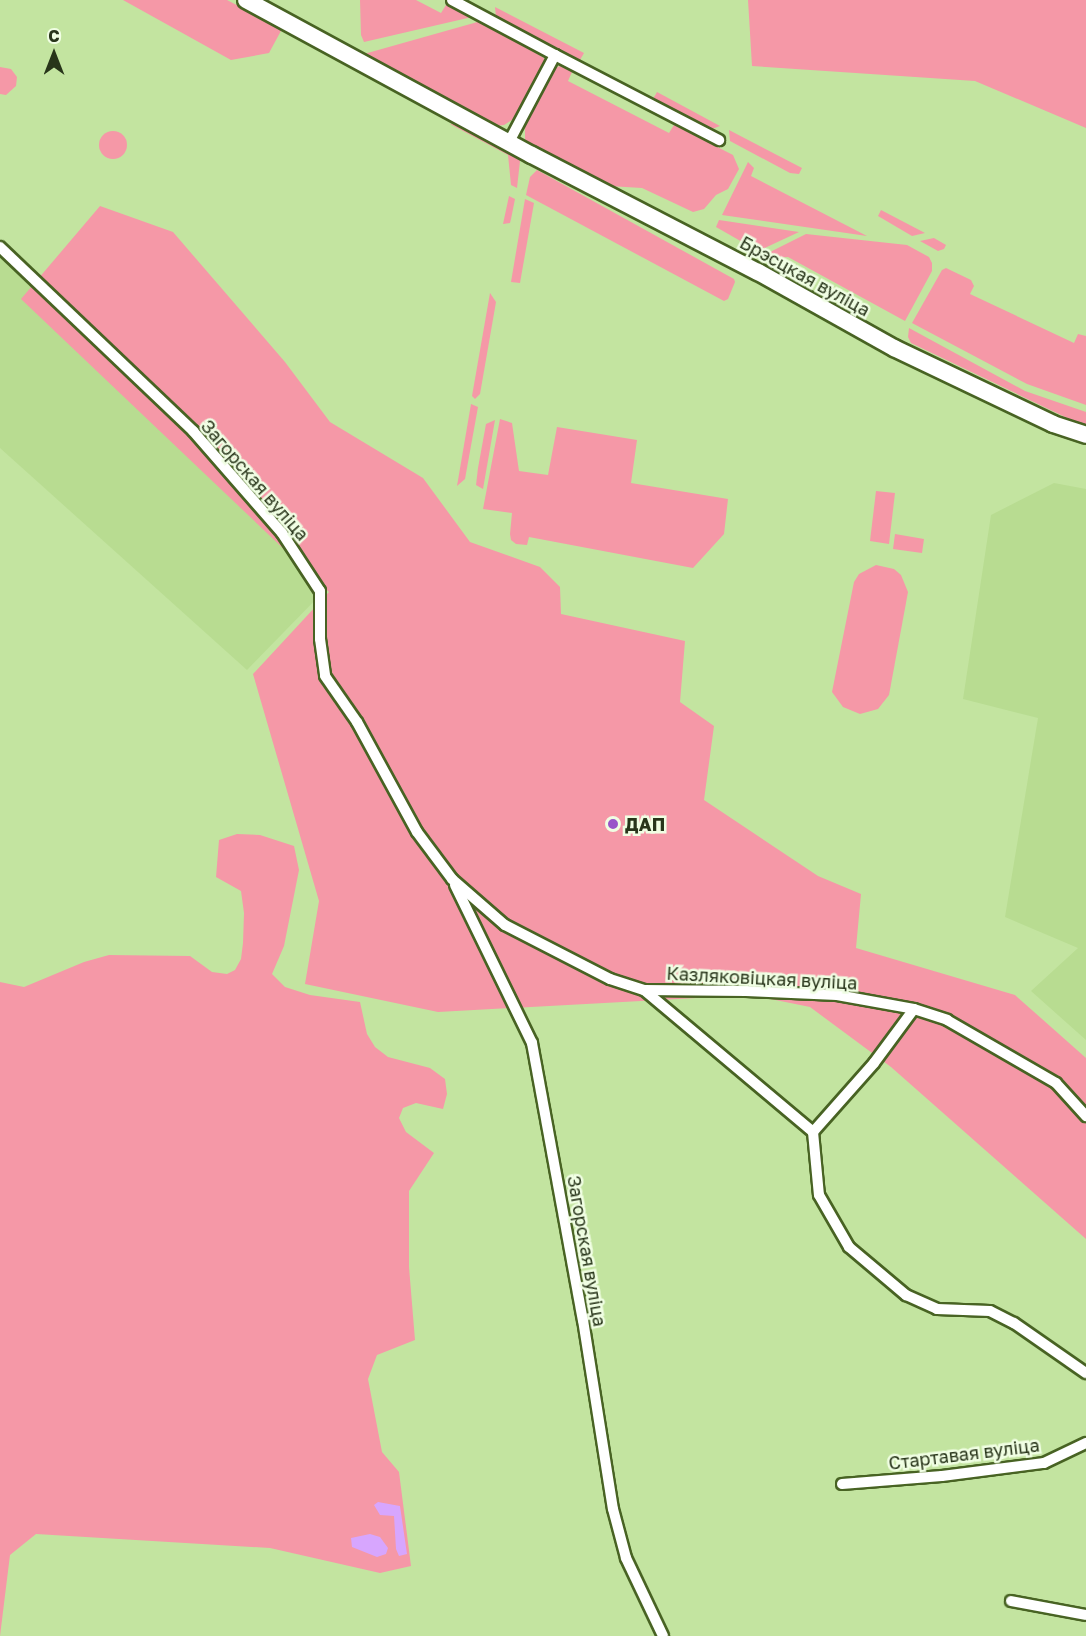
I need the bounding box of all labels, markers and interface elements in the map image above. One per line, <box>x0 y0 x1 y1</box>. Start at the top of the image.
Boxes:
north arrow <box>24 24 84 84</box>
text: С <box>48 26 60 46</box>
street label: Брэсцкая вуліца <box>736 231 874 321</box>
street label: Загорская вуліца <box>197 415 313 545</box>
place label: ДАП <box>625 813 665 835</box>
marker: ДАП <box>606 817 620 831</box>
street label: Казляковіцкая вуліца <box>666 962 858 994</box>
street label: Загорская вуліца <box>563 1174 611 1328</box>
street label: Стартавая вуліца <box>887 1434 1041 1474</box>

